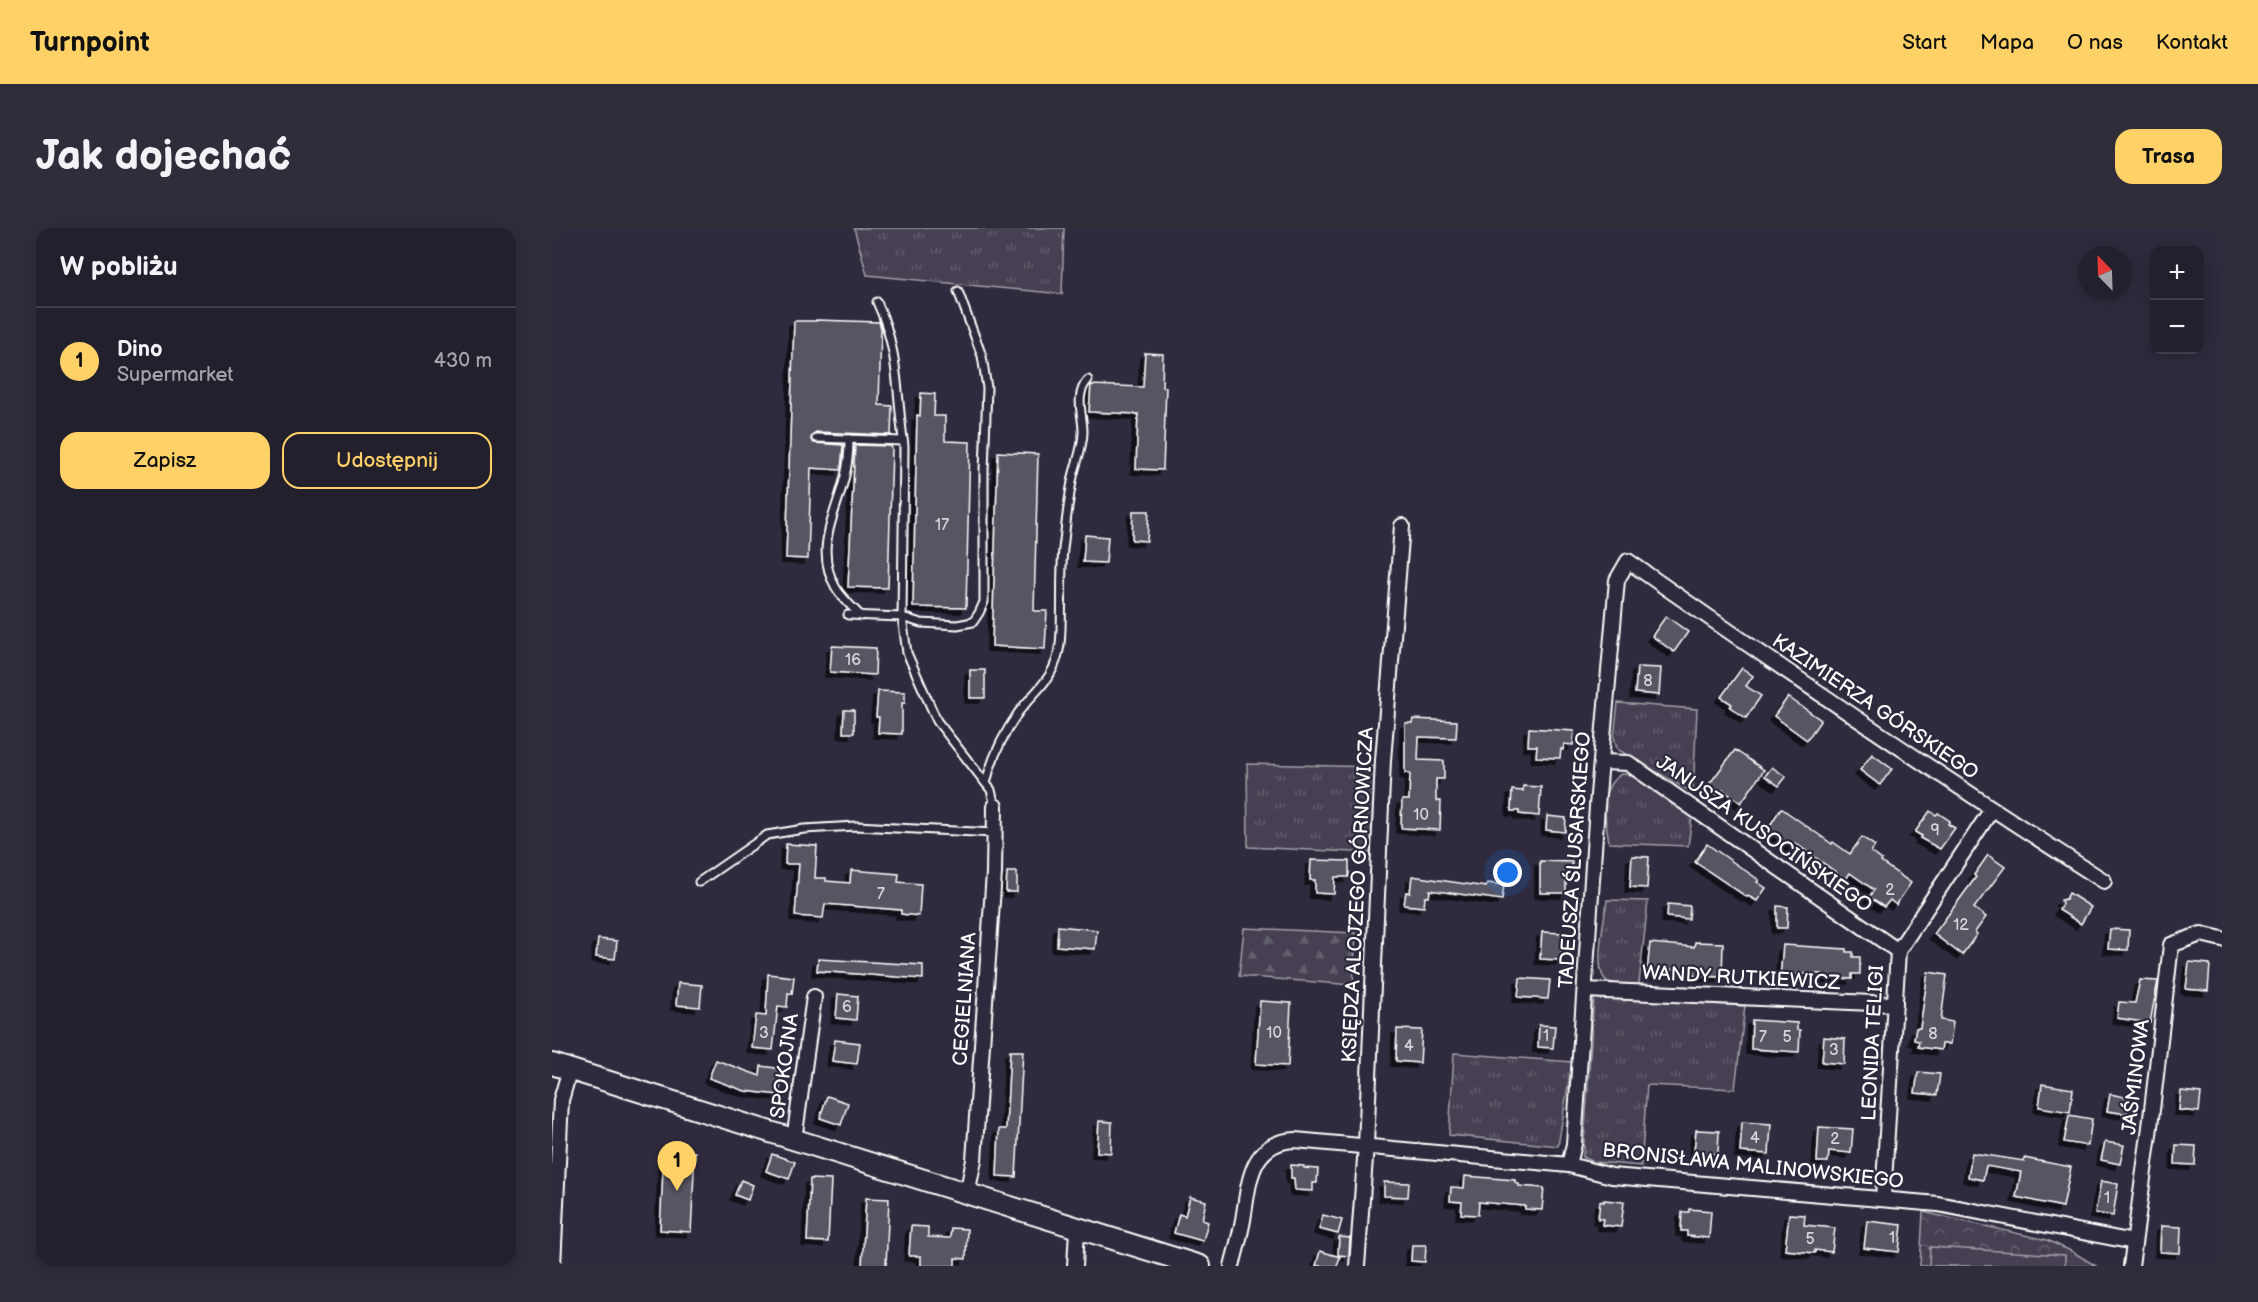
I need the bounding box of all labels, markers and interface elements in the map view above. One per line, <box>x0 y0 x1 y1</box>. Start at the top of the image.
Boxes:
text: Turnpoint <box>30 26 150 59</box>
text: Start <box>1902 30 1947 55</box>
text: Mapa <box>1980 30 2034 55</box>
text: O nas <box>2067 30 2123 55</box>
text: Kontakt <box>2156 30 2228 55</box>
button: Trasa <box>2115 129 2222 184</box>
text: Jak dojechać <box>36 131 291 182</box>
north arrow <box>2078 246 2132 300</box>
map controls <box>2150 246 2204 354</box>
button: + <box>2150 246 2204 300</box>
text: W pobliżu <box>60 252 178 283</box>
button: − <box>2150 300 2204 354</box>
text: Dino <box>117 336 163 363</box>
text: 1 <box>75 349 84 373</box>
text: 430 m <box>434 349 492 373</box>
text: Supermarket <box>117 363 233 387</box>
button: Zapisz <box>60 432 270 489</box>
button: Udostępnij <box>282 432 492 489</box>
house number: 17 <box>935 516 949 535</box>
street label: KAZIMIERZA GÓRSKIEGO <box>1767 628 1983 785</box>
house number: 16 <box>845 651 861 670</box>
house number: 8 <box>1643 672 1653 691</box>
street label: KSIĘDZA ALOJZEGO GÓRNOWICZA <box>1336 726 1379 1063</box>
street label: TADEUSZA ŚLUSARSKIEGO <box>1553 731 1596 989</box>
street label: JANUSZA KUSOCIŃSKIEGO <box>1651 749 1877 918</box>
house number: 10 <box>1413 806 1429 825</box>
house number: 9 <box>1930 821 1940 840</box>
your location <box>1493 858 1522 887</box>
house number: 2 <box>1885 881 1895 900</box>
house number: 7 <box>877 885 885 904</box>
house number: 12 <box>1953 916 1969 935</box>
street label: CEGIELNIANA <box>948 931 982 1067</box>
street label: WANDY RUTKIEWICZ <box>1641 961 1842 995</box>
street label: LEONIDA TELIGI <box>1857 964 1889 1122</box>
house number: 6 <box>842 998 852 1017</box>
street label: SPOKOJNA <box>766 1011 804 1120</box>
street label: JAŚMINOWA <box>2116 1017 2155 1136</box>
house number: 3 <box>759 1024 769 1043</box>
house number: 10 <box>1266 1024 1282 1043</box>
house number: 8 <box>1928 1025 1938 1044</box>
house number: 1 <box>1543 1027 1549 1046</box>
house number: 7 <box>1759 1028 1767 1047</box>
house number: 5 <box>1782 1028 1792 1047</box>
house number: 4 <box>1404 1037 1414 1056</box>
house number: 3 <box>1829 1041 1839 1060</box>
house number: 4 <box>1750 1129 1760 1148</box>
house number: 2 <box>1830 1130 1840 1149</box>
street label: BRONISŁAWA MALINOWSKIEGO <box>1601 1138 1905 1194</box>
pin: 1 <box>658 1142 696 1191</box>
house number: 1 <box>2104 1189 2110 1208</box>
house number: 1 <box>1889 1229 1895 1248</box>
house number: 5 <box>1805 1230 1815 1249</box>

